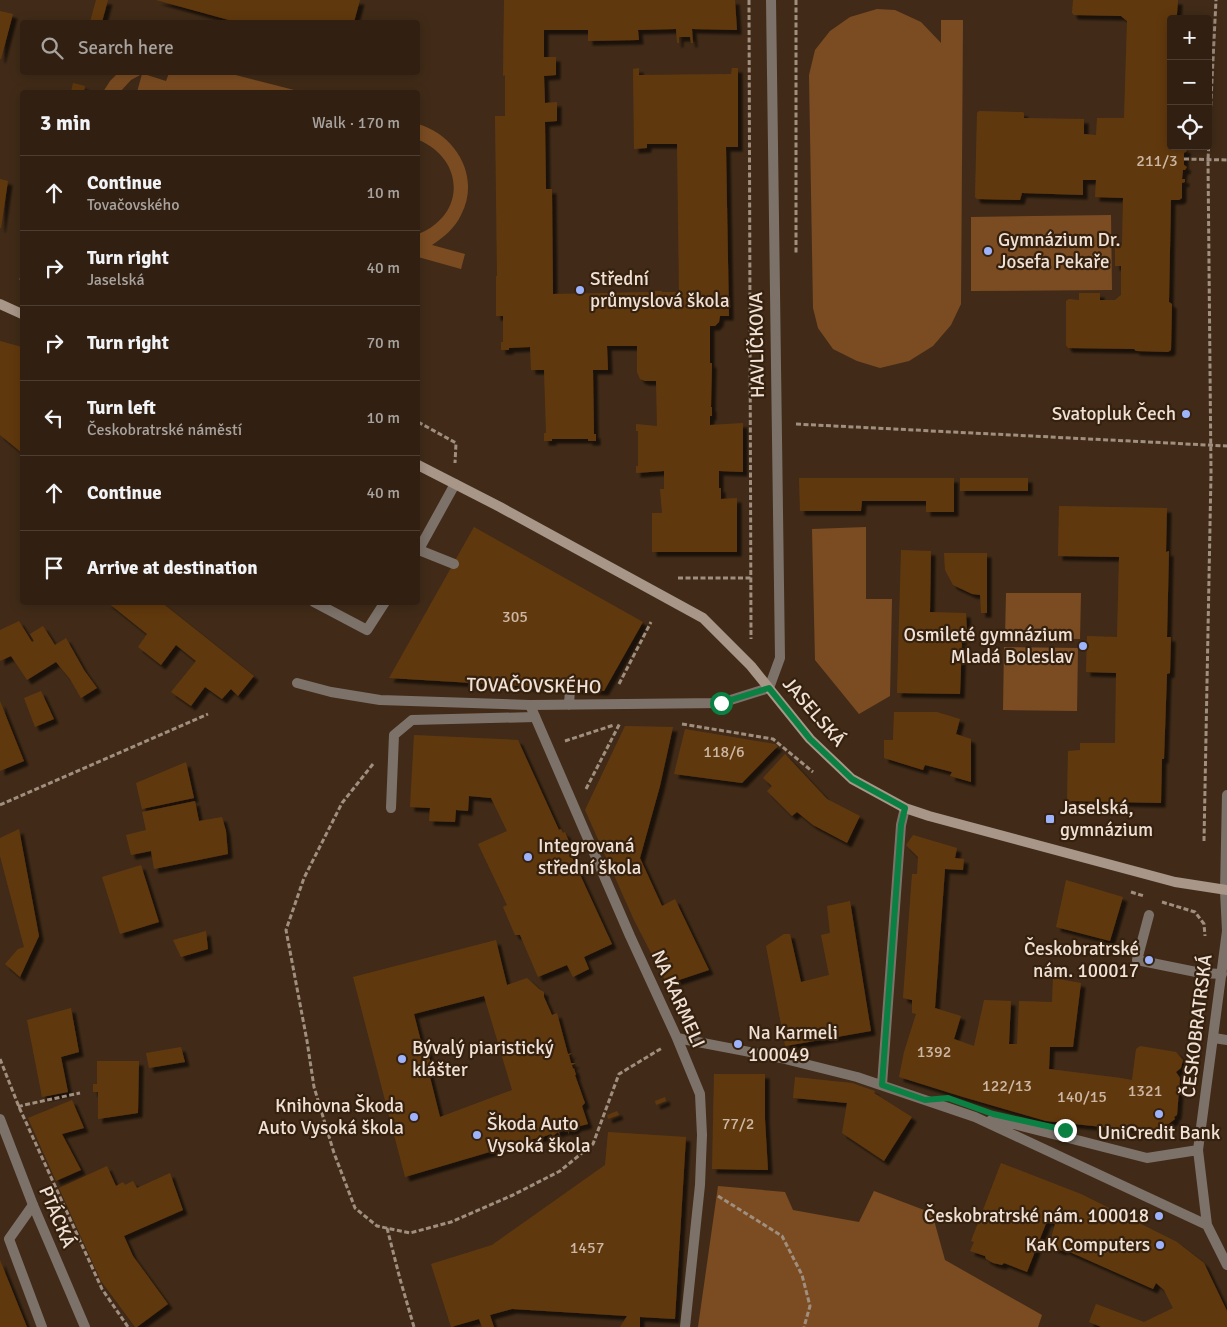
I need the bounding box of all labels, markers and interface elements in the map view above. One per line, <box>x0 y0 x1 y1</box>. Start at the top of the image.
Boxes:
map controls <box>1167 15 1212 150</box>
button: + <box>1167 15 1212 60</box>
search box <box>20 20 420 75</box>
icon: search <box>38 34 66 62</box>
text: Search here <box>78 36 174 60</box>
button: − <box>1167 60 1212 105</box>
button: locate <box>1167 105 1212 150</box>
text: 3 min <box>40 110 91 136</box>
text: Walk · 170 m <box>312 113 400 133</box>
house number: 211/3 <box>1136 151 1178 171</box>
text: Continue <box>87 171 162 195</box>
icon: ahead <box>40 179 68 207</box>
text: 10 m <box>366 183 400 203</box>
text: Tovačovského <box>87 195 180 215</box>
place label: Gymnázium Dr. Josefa Pekaře <box>998 228 1121 274</box>
marker: Gymnázium Dr. Josefa Pekaře <box>982 245 994 257</box>
text: Turn right <box>87 246 169 270</box>
icon: right <box>40 254 68 282</box>
text: 40 m <box>366 258 400 278</box>
place label: Střední průmyslová škola <box>590 267 730 313</box>
text: Jaselská <box>87 270 145 290</box>
marker: Střední průmyslová škola <box>574 284 586 296</box>
street label: HAVLÍČKOVA <box>743 291 770 398</box>
icon: right <box>40 329 68 357</box>
text: Turn right <box>87 331 169 355</box>
text: 70 m <box>366 333 400 353</box>
text: Turn left <box>87 396 156 420</box>
place label: Svatopluk Čech <box>1052 401 1176 426</box>
icon: left <box>40 404 68 432</box>
text: 10 m <box>366 408 400 428</box>
marker: Svatopluk Čech <box>1180 408 1192 420</box>
text: Českobratrské náměstí <box>87 420 242 440</box>
icon: ahead <box>40 479 68 507</box>
text: Continue <box>87 481 162 505</box>
text: 40 m <box>366 483 400 503</box>
icon: arrive <box>40 554 68 582</box>
text: Arrive at destination <box>87 556 258 580</box>
house number: 305 <box>502 607 528 627</box>
place label: Osmileté gymnázium Mladá Boleslav <box>904 623 1073 669</box>
marker: Osmileté gymnázium Mladá Boleslav <box>1077 640 1089 652</box>
street label: TOVAČOVSKÉHO <box>466 672 602 699</box>
street label: JASELSKÁ <box>777 672 851 752</box>
route start <box>710 692 733 715</box>
house number: 118/6 <box>703 742 745 762</box>
place label: Jaselská, gymnázium <box>1060 796 1153 842</box>
marker: Jaselská, gymnázium <box>1044 813 1056 825</box>
place label: Integrovaná střední škola <box>538 834 641 880</box>
marker: Integrovaná střední škola <box>522 851 534 863</box>
place label: Českobratrské nám. 100017 <box>1024 936 1139 983</box>
street label: NA KARMELI <box>646 946 710 1052</box>
street label: ČESKOBRATRSKÁ <box>1175 953 1218 1099</box>
marker: Českobratrské nám. 100017 <box>1143 954 1155 966</box>
place label: Na Karmeli 100049 <box>748 1021 838 1067</box>
place label: Bývalý piaristický klášter <box>412 1036 554 1082</box>
marker: Na Karmeli 100049 <box>732 1038 744 1050</box>
house number: 1392 <box>917 1042 951 1062</box>
marker: Bývalý piaristický klášter <box>396 1053 408 1065</box>
house number: 122/13 <box>982 1076 1032 1096</box>
house number: 1321 <box>1128 1081 1162 1101</box>
house number: 140/15 <box>1057 1087 1107 1107</box>
place label: Knihovna Škoda Auto Vysoká škola <box>258 1093 404 1140</box>
marker: UniCredit Bank <box>1153 1108 1165 1120</box>
marker: Knihovna Škoda Auto Vysoká škola <box>408 1111 420 1123</box>
place label: Škoda Auto Vysoká škola <box>487 1111 591 1158</box>
house number: 77/2 <box>722 1114 754 1134</box>
route end <box>1054 1119 1077 1142</box>
place label: UniCredit Bank <box>1098 1121 1221 1145</box>
marker: Škoda Auto Vysoká škola <box>471 1129 483 1141</box>
street label: PTÁCKÁ <box>33 1183 81 1252</box>
place label: Českobratrské nám. 100018 <box>924 1203 1149 1228</box>
marker: Českobratrské nám. 100018 <box>1153 1210 1165 1222</box>
place label: KaK Computers <box>1025 1233 1150 1257</box>
house number: 1457 <box>570 1238 604 1258</box>
marker: KaK Computers <box>1154 1239 1166 1251</box>

